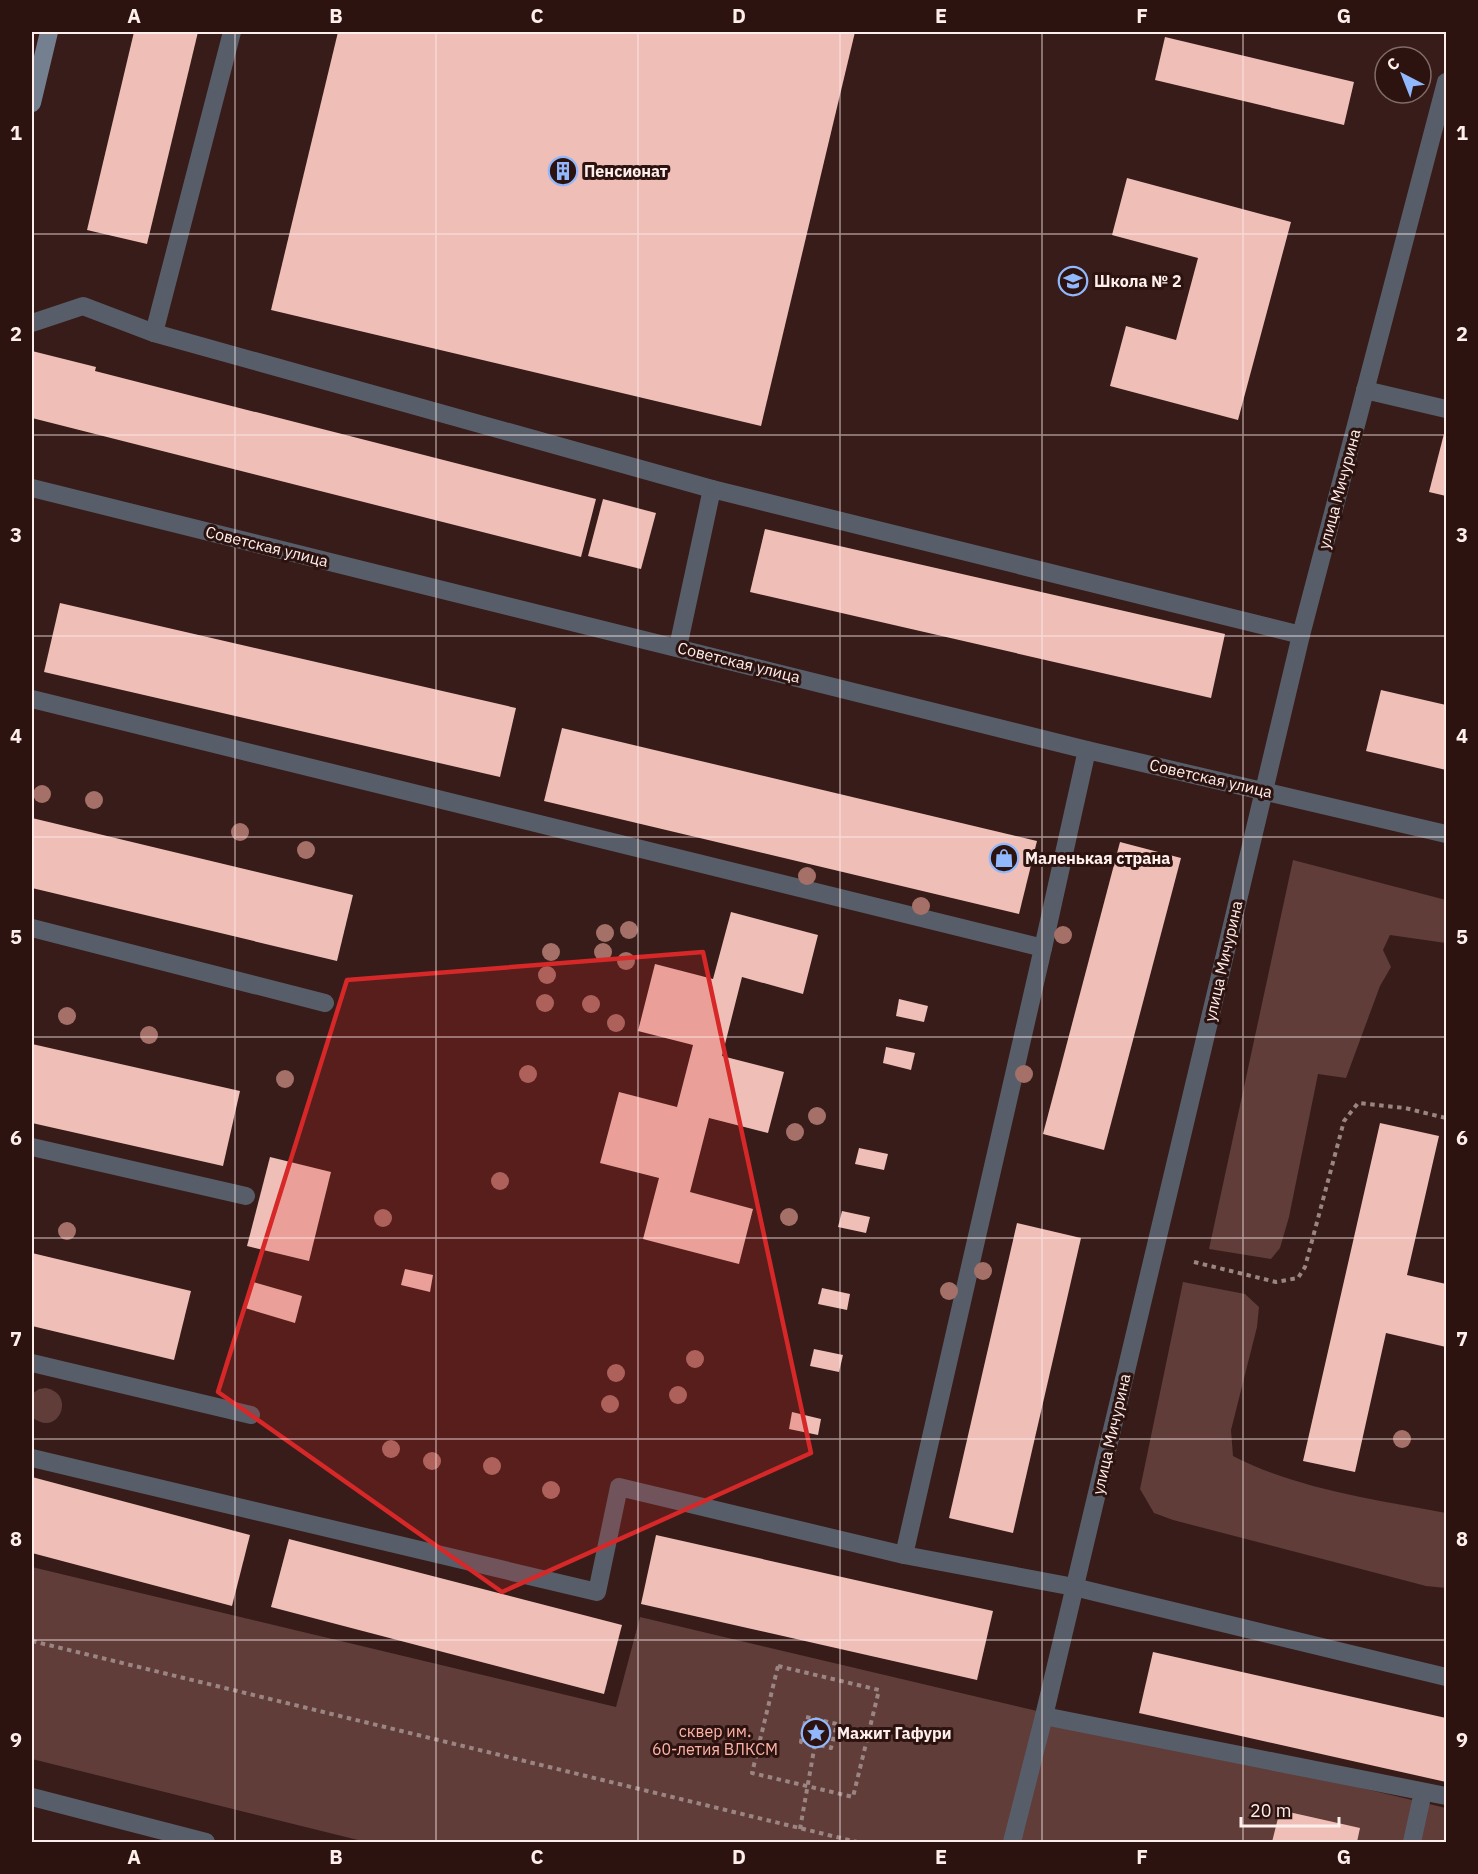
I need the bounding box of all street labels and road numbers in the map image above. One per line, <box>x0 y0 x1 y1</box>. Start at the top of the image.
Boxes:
street label: улица Мичурина <box>1313 426 1365 551</box>
street label: Советская улица <box>204 521 331 571</box>
street label: Советская улица <box>676 637 803 687</box>
street label: Советская улица <box>1148 754 1275 802</box>
street label: улица Мичурина <box>1199 898 1247 1024</box>
street label: улица Мичурина <box>1087 1371 1135 1497</box>

